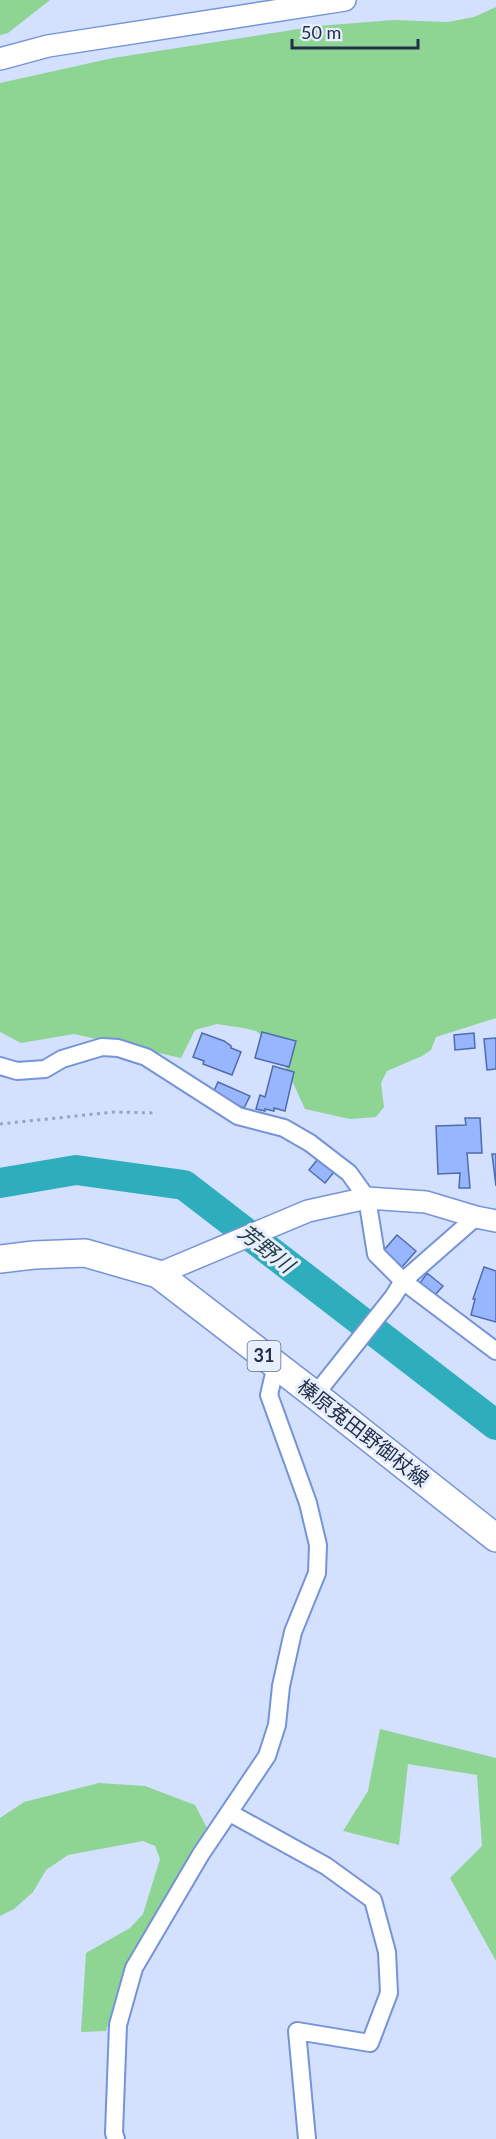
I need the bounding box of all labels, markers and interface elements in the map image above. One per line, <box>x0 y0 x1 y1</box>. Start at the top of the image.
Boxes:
scale bar <box>292 12 418 50</box>
text: 50 m <box>301 21 341 43</box>
water label: 芳野川 <box>234 1219 301 1278</box>
road number: 31 <box>248 1341 280 1371</box>
street label: 榛原菟田野御杖線 <box>293 1374 434 1491</box>

